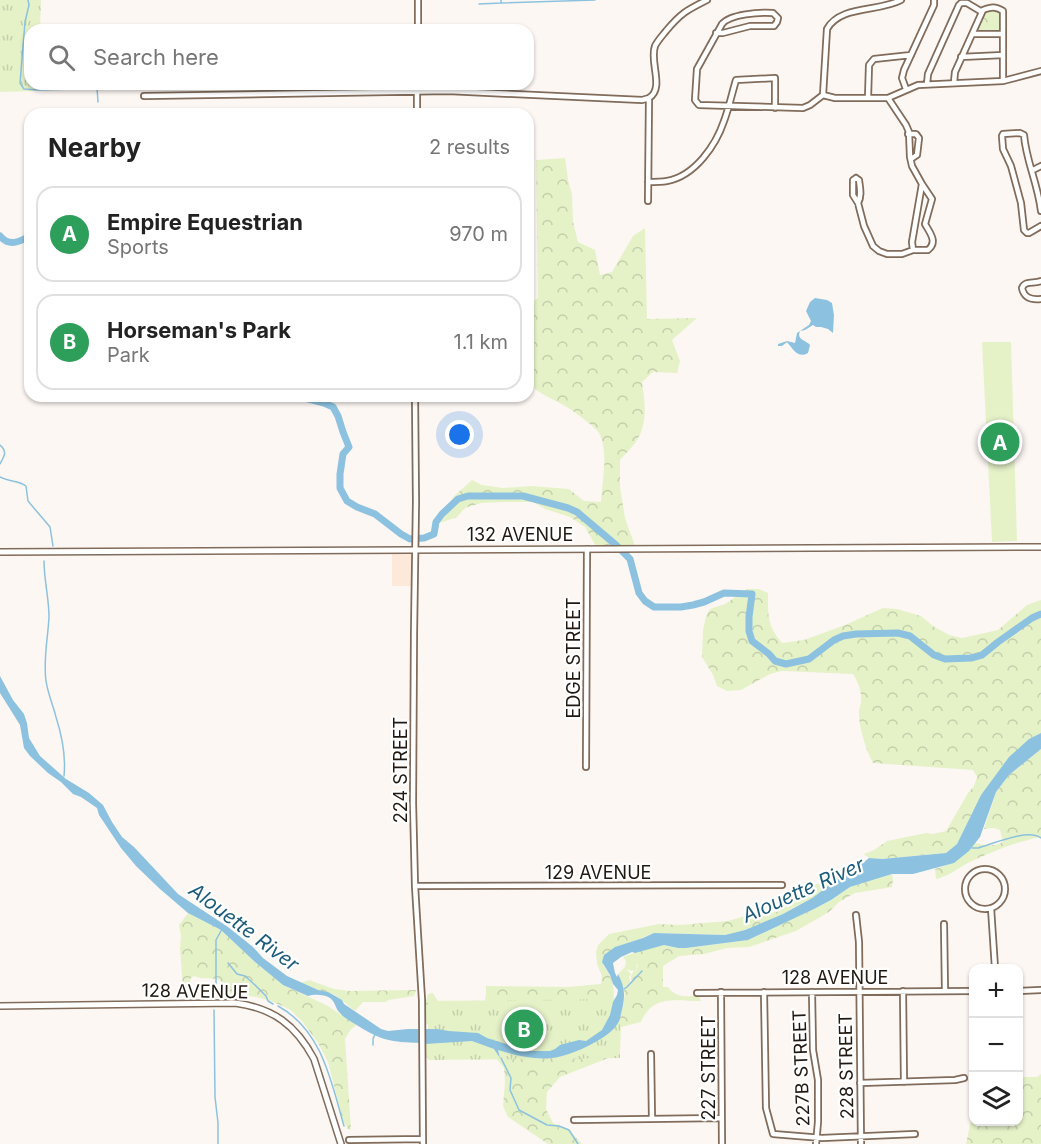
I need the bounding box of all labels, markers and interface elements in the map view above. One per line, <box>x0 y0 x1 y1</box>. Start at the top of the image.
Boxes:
search box <box>24 24 534 90</box>
icon: search <box>45 41 78 74</box>
text: Search here <box>93 44 219 70</box>
text: Nearby <box>48 132 141 163</box>
text: 2 results <box>429 135 510 159</box>
text: Empire Equestrian <box>107 209 303 235</box>
text: A <box>62 222 77 246</box>
text: 970 m <box>449 222 508 246</box>
text: Sports <box>107 235 169 259</box>
text: Horseman's Park <box>107 317 291 343</box>
text: B <box>63 330 76 354</box>
text: 1.1 km <box>454 330 508 354</box>
text: Park <box>107 343 150 367</box>
your location <box>445 420 474 449</box>
pin: A <box>980 420 1020 464</box>
street label: 132 AVENUE <box>467 524 573 545</box>
street label: EDGE STREET <box>563 597 584 719</box>
street label: 224 STREET <box>390 717 411 823</box>
water label: Alouette River <box>737 852 868 928</box>
street label: 129 AVENUE <box>545 862 651 883</box>
water label: Alouette River <box>184 877 304 976</box>
map controls <box>969 964 1023 1126</box>
button: + <box>969 964 1023 1018</box>
street label: 128 AVENUE <box>782 967 888 988</box>
street label: 128 AVENUE <box>141 980 249 1002</box>
pin: B <box>504 1006 544 1052</box>
street label: 227B STREET <box>788 1009 814 1127</box>
street label: 228 STREET <box>835 1013 857 1119</box>
street label: 227 STREET <box>698 1015 719 1121</box>
button: − <box>969 1018 1023 1072</box>
button: layers <box>969 1072 1023 1126</box>

